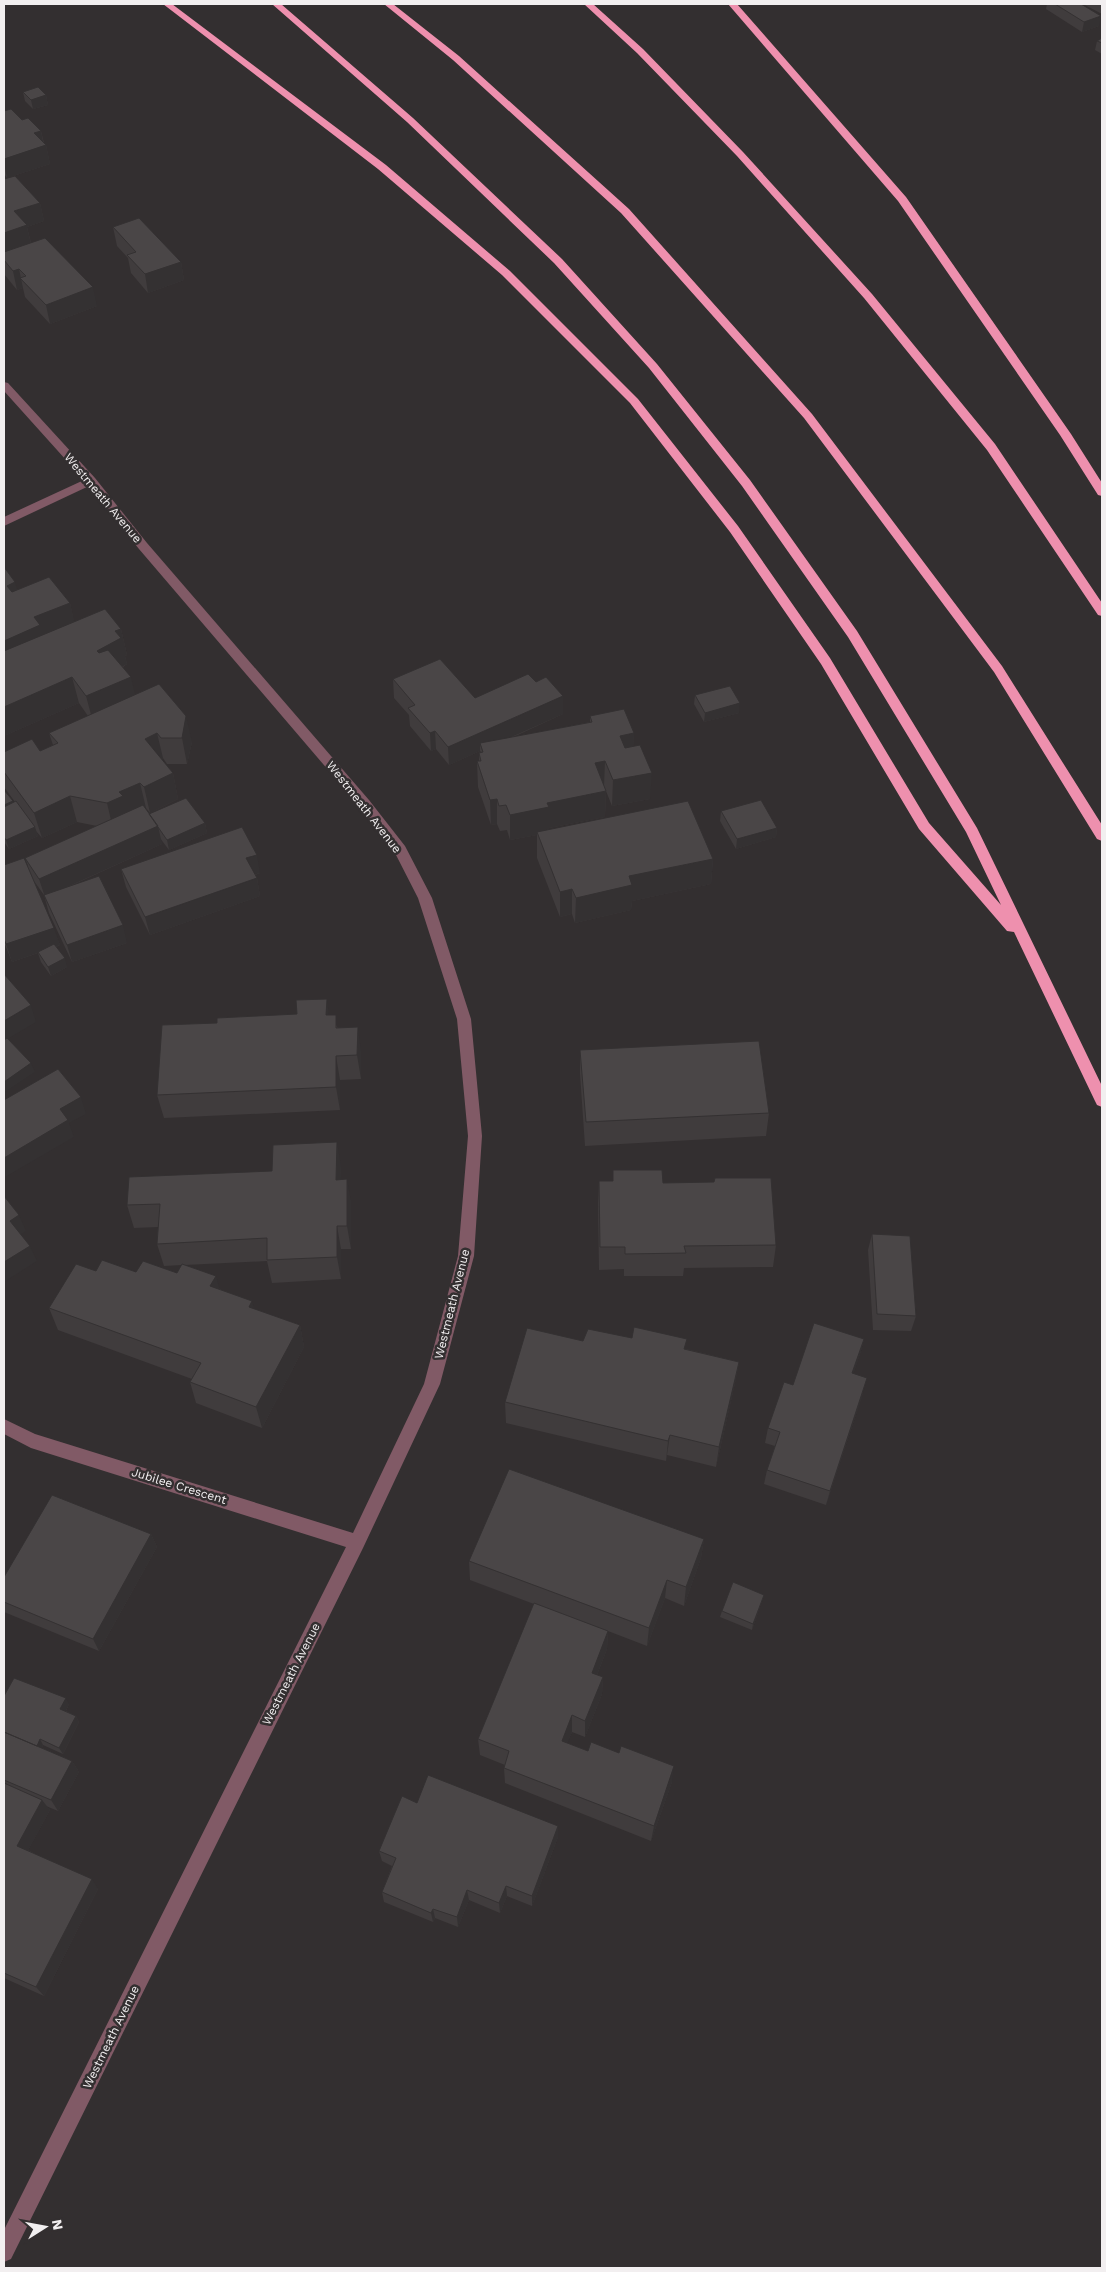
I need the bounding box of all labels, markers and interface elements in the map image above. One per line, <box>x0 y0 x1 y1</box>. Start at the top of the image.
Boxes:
street label: Westmeath Avenue <box>61 450 145 546</box>
street label: Westmeath Avenue <box>324 758 404 856</box>
street label: Westmeath Avenue <box>432 1247 472 1360</box>
street label: Jubilee Crescent <box>130 1465 228 1507</box>
street label: Westmeath Avenue <box>259 1620 323 1727</box>
street label: Westmeath Avenue <box>80 1983 142 2091</box>
north arrow <box>20 2202 70 2252</box>
text: N <box>49 2218 67 2231</box>

